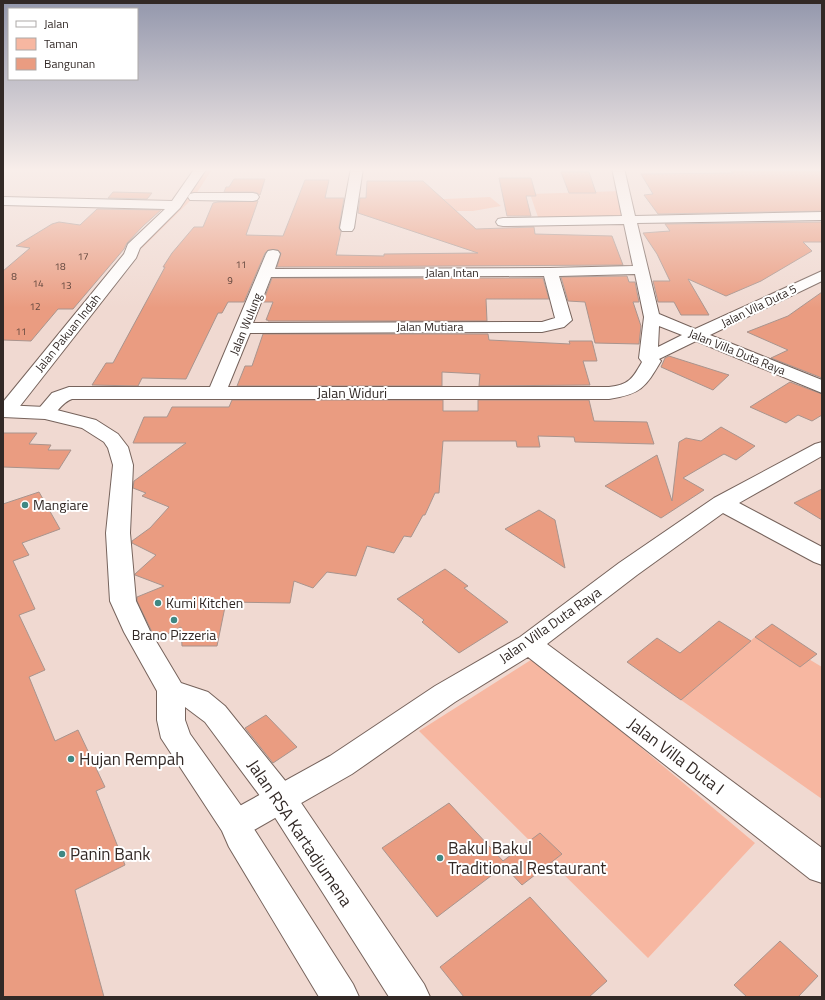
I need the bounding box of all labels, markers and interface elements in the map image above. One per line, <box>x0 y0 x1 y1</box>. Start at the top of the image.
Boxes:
legend <box>8 8 138 80</box>
text: Jalan <box>44 14 69 33</box>
text: Taman <box>44 34 78 53</box>
text: Bangunan <box>44 54 95 73</box>
house number: 17 <box>77 249 89 264</box>
house number: 11 <box>235 257 247 272</box>
house number: 18 <box>54 259 66 274</box>
street label: Jalan Intan <box>425 263 479 282</box>
house number: 8 <box>11 269 17 284</box>
house number: 9 <box>227 273 233 288</box>
house number: 14 <box>32 276 44 291</box>
house number: 13 <box>60 278 72 293</box>
street label: Jalan Vila Duta 5 <box>718 279 800 332</box>
street label: Jalan Pakuan Indah <box>30 289 105 376</box>
street label: Jalan Wulung <box>224 290 267 358</box>
house number: 12 <box>29 299 41 314</box>
street label: Jalan Mutiara <box>397 317 463 336</box>
street label: Jalan Villa Duta Raya <box>686 323 789 380</box>
house number: 11 <box>15 324 27 339</box>
street label: Jalan Widuri <box>317 382 387 403</box>
place label: Mangiare <box>33 494 88 515</box>
marker: Mangiare <box>20 500 30 510</box>
street label: Jalan Villa Duta Raya <box>494 581 605 668</box>
place label: Kumi Kitchen <box>166 592 243 613</box>
marker: Kumi Kitchen <box>153 598 163 608</box>
marker: Brano Pizzeria <box>169 615 179 625</box>
place label: Brano Pizzeria <box>132 624 216 645</box>
street label: Jalan Villa Duta I <box>622 711 730 801</box>
place label: Hujan Rempah <box>79 746 184 772</box>
marker: Hujan Rempah <box>66 754 76 764</box>
street label: Jalan RSA Kartadjumena <box>241 754 359 912</box>
place label: Bakul Bakul Traditional Restaurant <box>448 835 606 881</box>
place label: Panin Bank <box>70 841 151 867</box>
marker: Panin Bank <box>57 849 67 859</box>
marker: Bakul Bakul Traditional Restaurant <box>435 853 445 863</box>

